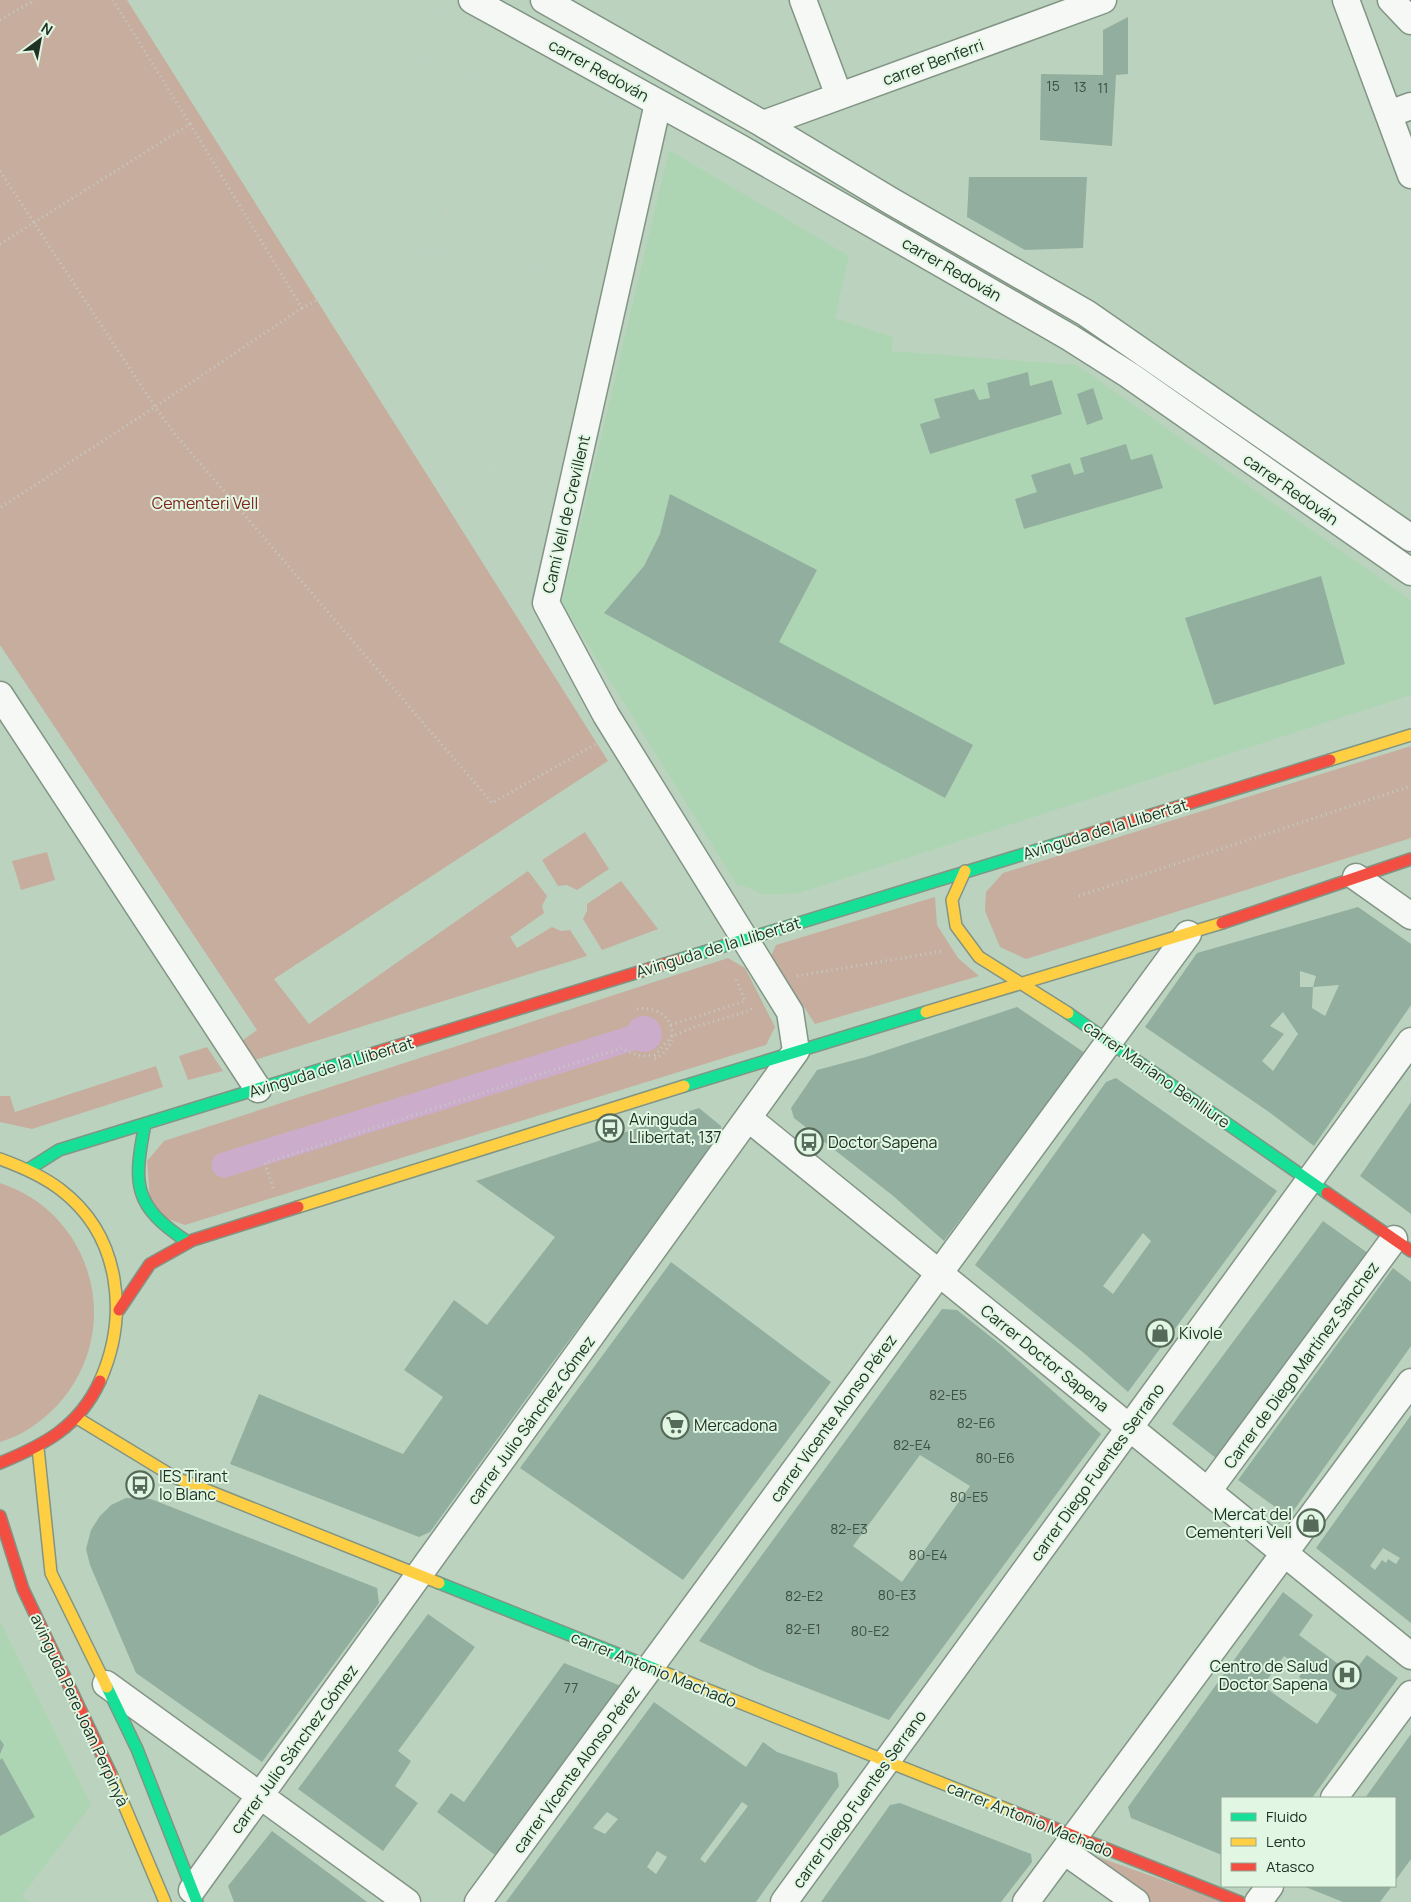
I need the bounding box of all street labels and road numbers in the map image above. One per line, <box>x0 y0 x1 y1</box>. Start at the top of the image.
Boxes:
street label: carrer Redován <box>545 33 653 107</box>
street label: carrer Benferri <box>880 34 986 90</box>
street label: carrer Redován <box>898 232 1006 306</box>
street label: Camí Vell de Crevillent <box>537 433 595 595</box>
street label: carrer Redován <box>1239 448 1343 530</box>
street label: Avinguda de la Llibertat <box>1020 793 1190 865</box>
street label: Avinguda de la Llibertat <box>633 911 803 983</box>
street label: carrer Mariano Benlliure <box>1079 1015 1235 1133</box>
street label: Avinguda de la Llibertat <box>246 1031 416 1103</box>
street label: Carrer de Diego Martínez Sánchez <box>1218 1257 1384 1473</box>
street label: Carrer Doctor Sapena <box>976 1299 1114 1417</box>
street label: carrer Vicente Alonso Pérez <box>765 1330 901 1506</box>
street label: carrer Julio Sánchez Gómez <box>462 1331 600 1509</box>
street label: carrer Diego Fuentes Serrano <box>1025 1379 1169 1565</box>
street label: avinguda Pere Joan Perpinyà <box>26 1610 134 1810</box>
street label: carrer Antonio Machado <box>568 1626 740 1712</box>
street label: carrer Julio Sánchez Gómez <box>225 1660 363 1838</box>
street label: carrer Vicente Alonso Pérez <box>508 1681 644 1857</box>
street label: carrer Diego Fuentes Serrano <box>787 1706 931 1892</box>
street label: carrer Antonio Machado <box>944 1776 1116 1862</box>

